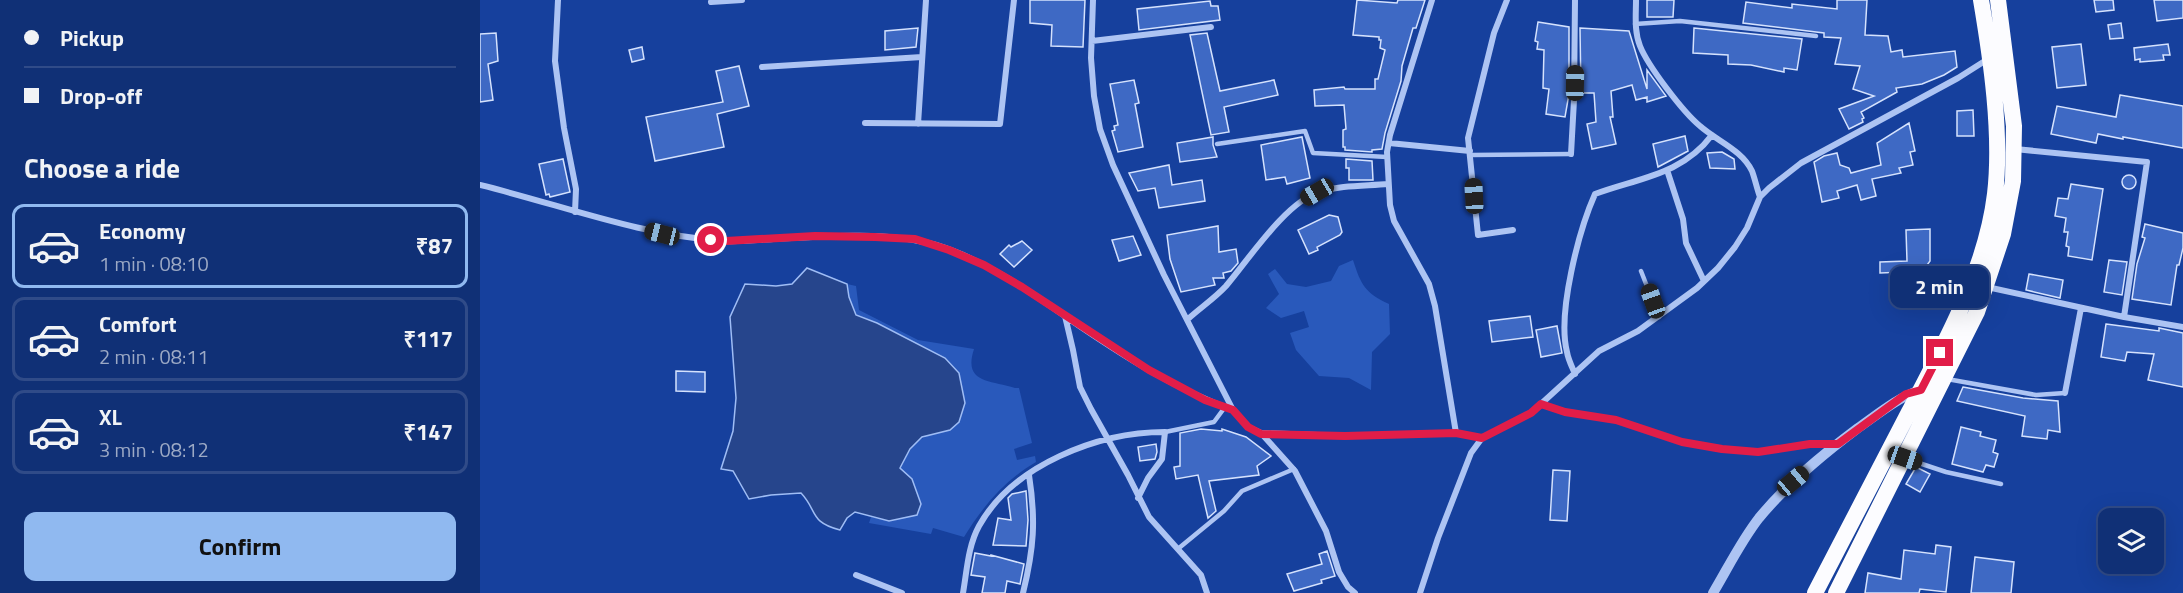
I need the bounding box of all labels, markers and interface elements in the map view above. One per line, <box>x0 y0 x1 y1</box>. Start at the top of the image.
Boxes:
text: Pickup <box>60 21 124 55</box>
car <box>1566 65 1584 101</box>
text: Drop-off <box>60 79 142 113</box>
text: Choose a ride <box>24 147 180 188</box>
car <box>1297 175 1337 209</box>
car <box>1464 178 1484 214</box>
text: Economy <box>99 214 186 248</box>
icon: car <box>27 219 81 273</box>
car <box>642 221 682 247</box>
route start <box>697 226 724 253</box>
text: ₹87 <box>416 229 453 263</box>
text: 1 min · 08:10 <box>99 248 209 279</box>
callout: 2 min <box>1890 266 1990 308</box>
text: 2 min <box>1915 271 1964 302</box>
car <box>1638 281 1668 321</box>
text: Comfort <box>99 307 177 341</box>
icon: car <box>27 312 81 366</box>
text: ₹117 <box>403 322 453 356</box>
route end <box>1926 339 1953 366</box>
text: 2 min · 08:11 <box>99 341 209 372</box>
text: XL <box>99 400 122 434</box>
icon: car <box>27 405 81 459</box>
text: ₹147 <box>403 415 453 449</box>
text: 3 min · 08:12 <box>99 434 209 465</box>
car <box>1885 444 1925 472</box>
car <box>1773 463 1813 499</box>
map controls <box>2098 508 2164 574</box>
button: layers <box>2098 508 2164 574</box>
button: Confirm <box>24 512 456 581</box>

